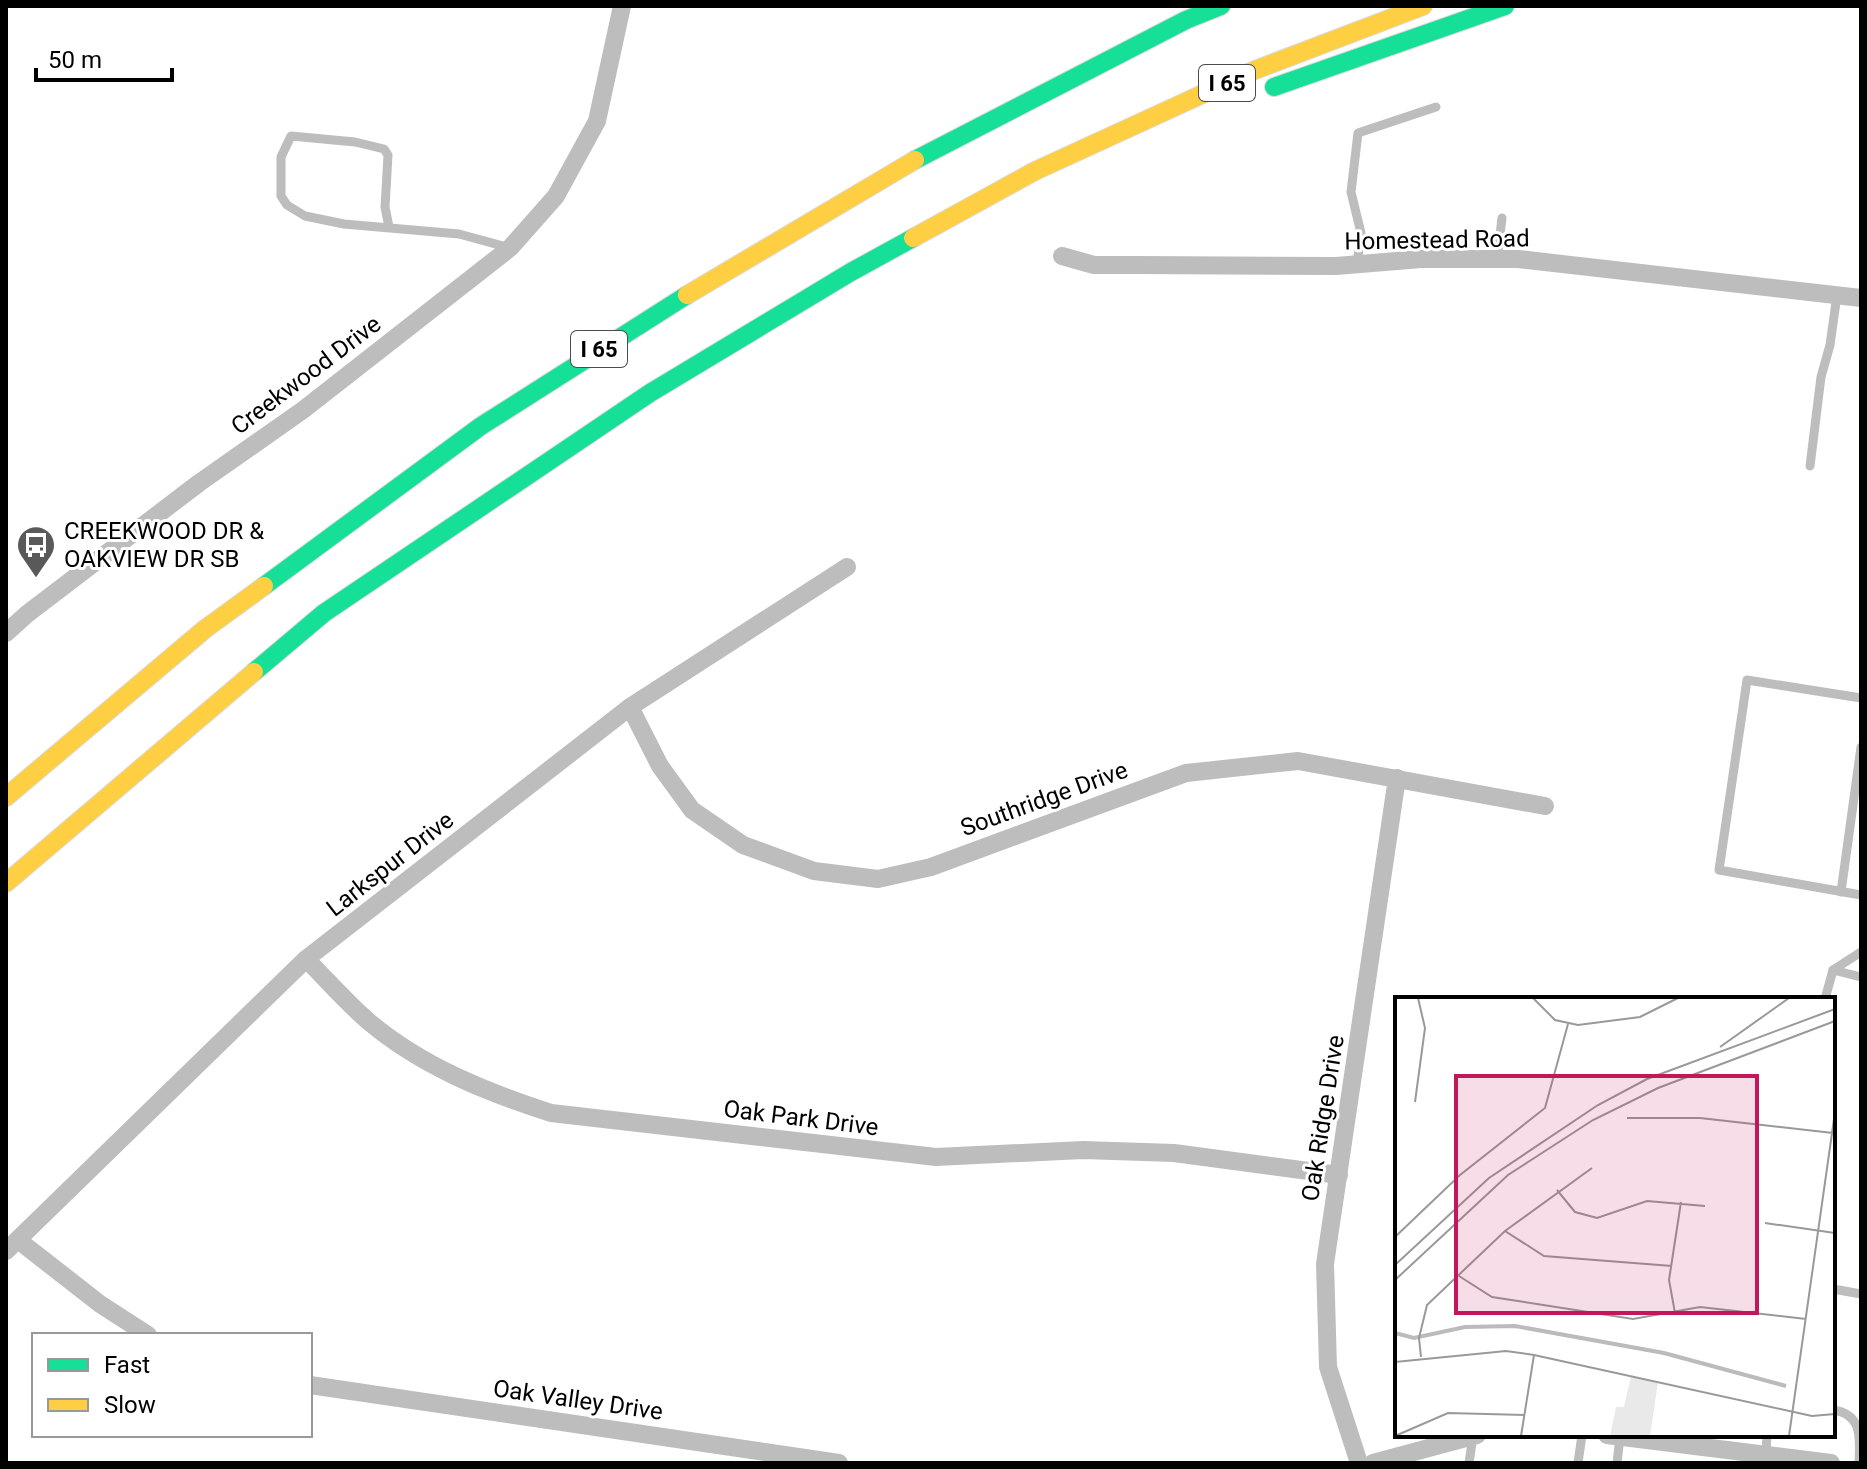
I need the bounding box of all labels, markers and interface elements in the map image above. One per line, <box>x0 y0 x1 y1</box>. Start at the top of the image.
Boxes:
scale bar <box>36 32 172 82</box>
text: 50 m <box>48 46 102 74</box>
road number: I 65 <box>1199 65 1255 101</box>
street label: Homestead Road <box>1344 224 1530 256</box>
street label: Creekwood Drive <box>226 310 386 440</box>
road number: I 65 <box>571 331 627 367</box>
place label: CREEKWOOD DR & OAKVIEW DR SB <box>64 517 264 573</box>
bus stop icon: CREEKWOOD DR & OAKVIEW DR SB <box>15 524 57 579</box>
street label: Southridge Drive <box>957 756 1131 842</box>
street label: Larkspur Drive <box>321 806 459 922</box>
inset map <box>1395 997 1835 1437</box>
street label: Oak Ridge Drive <box>1296 1033 1350 1203</box>
street label: Oak Park Drive <box>722 1095 880 1141</box>
legend <box>32 1333 312 1437</box>
text: Fast <box>104 1351 150 1379</box>
street label: Oak Valley Drive <box>491 1374 665 1426</box>
text: Slow <box>104 1391 156 1419</box>

